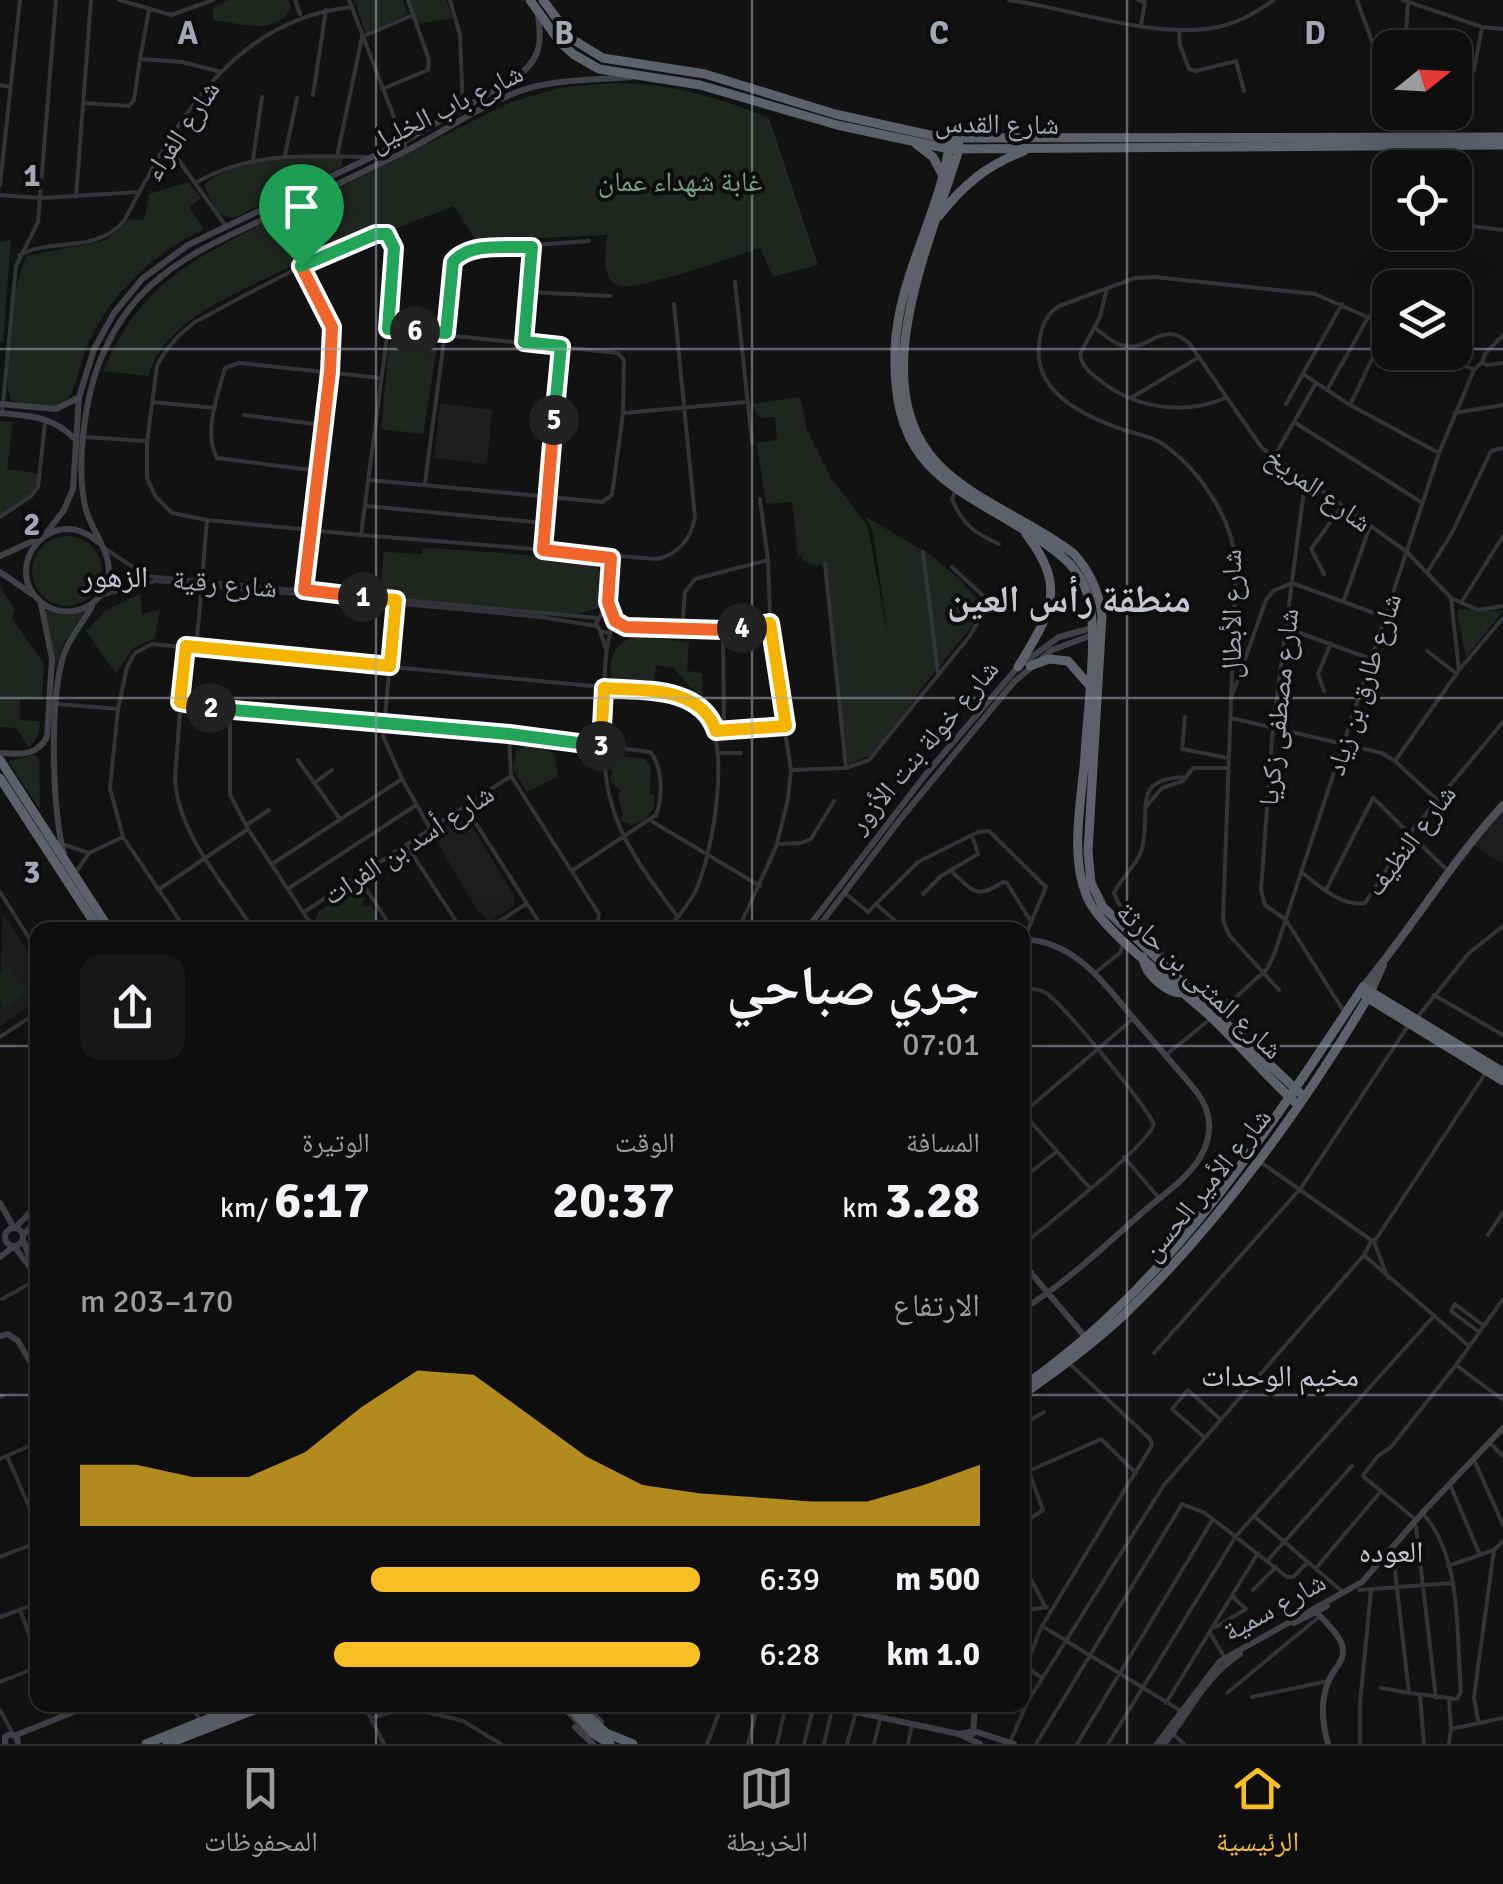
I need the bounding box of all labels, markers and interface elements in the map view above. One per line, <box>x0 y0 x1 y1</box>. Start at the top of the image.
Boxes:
text: A <box>178 14 199 53</box>
text: B <box>554 14 574 53</box>
text: C <box>929 14 949 53</box>
text: D <box>1304 14 1326 53</box>
north arrow <box>1372 30 1472 130</box>
map controls <box>1372 30 1472 370</box>
street label: شارع باب الخليل <box>364 56 529 160</box>
street label: شارع الفراء <box>136 74 228 187</box>
street label: شارع القدس <box>934 106 1060 142</box>
button: locate <box>1372 150 1472 250</box>
text: 1 <box>23 156 41 195</box>
pin <box>259 164 344 267</box>
park label: غابة شهداء عمان <box>598 165 762 199</box>
icon: arrive <box>274 179 329 234</box>
button: layers <box>1372 270 1472 370</box>
pin: 6 <box>390 306 440 356</box>
text: 6 <box>407 314 423 348</box>
pin: 5 <box>529 395 579 445</box>
text: 5 <box>546 403 562 437</box>
street label: شارع المريخ <box>1259 440 1378 540</box>
text: 2 <box>23 505 41 544</box>
street label: شارع الأبطال <box>1215 549 1249 679</box>
district label: الزهور <box>81 559 148 596</box>
street label: شارع رقية <box>171 562 279 605</box>
pin: 1 <box>338 572 388 622</box>
district label: منطقة رأس العين <box>947 575 1191 623</box>
text: 1 <box>355 580 371 614</box>
street label: شارع طارق بن زياد <box>1319 589 1409 780</box>
pin: 4 <box>717 603 767 653</box>
street label: شارع مصطفى زكريا <box>1252 607 1306 807</box>
text: 4 <box>734 611 750 645</box>
street label: شارع خولة بنت الأزور <box>841 653 1006 841</box>
pin: 2 <box>186 683 236 733</box>
text: 2 <box>203 691 219 725</box>
pin: 3 <box>576 721 626 771</box>
text: 3 <box>593 729 609 763</box>
street label: شارع أسد بن الفرات <box>316 776 500 913</box>
street label: شارع النظيف <box>1358 778 1464 903</box>
text: 3 <box>23 853 41 892</box>
street label: شارع المثنى بن حارثة <box>1109 895 1290 1067</box>
text: جري صباحي <box>726 953 980 1021</box>
button: share <box>80 955 185 1060</box>
text: 07:01 <box>902 1025 980 1064</box>
street label: شارع الأمير الحسن <box>1135 1101 1279 1268</box>
text: الوتيرة <box>302 1126 370 1160</box>
text: الوقت <box>615 1126 675 1160</box>
text: المسافة <box>906 1126 980 1160</box>
text: 6:17 <box>274 1170 370 1232</box>
text: 20:37 <box>552 1170 675 1232</box>
text: 3.28 <box>885 1170 980 1232</box>
text: /km <box>220 1191 274 1225</box>
text: km <box>842 1191 885 1225</box>
text: 170–203 m <box>80 1282 233 1321</box>
text: الارتفاع <box>893 1286 980 1325</box>
district label: مخيم الوحدات <box>1201 1358 1359 1396</box>
district label: العوده <box>1359 1534 1423 1571</box>
text: 6:39 <box>760 1560 820 1599</box>
text: 500 m <box>895 1560 980 1599</box>
street label: شارع سمية <box>1217 1565 1332 1649</box>
text: 6:28 <box>760 1635 820 1674</box>
text: 1.0 km <box>887 1635 980 1674</box>
tab: المحفوظات <box>204 1761 318 1869</box>
tab: الخريطة <box>726 1761 808 1869</box>
tab: الرئيسية <box>1216 1761 1299 1869</box>

